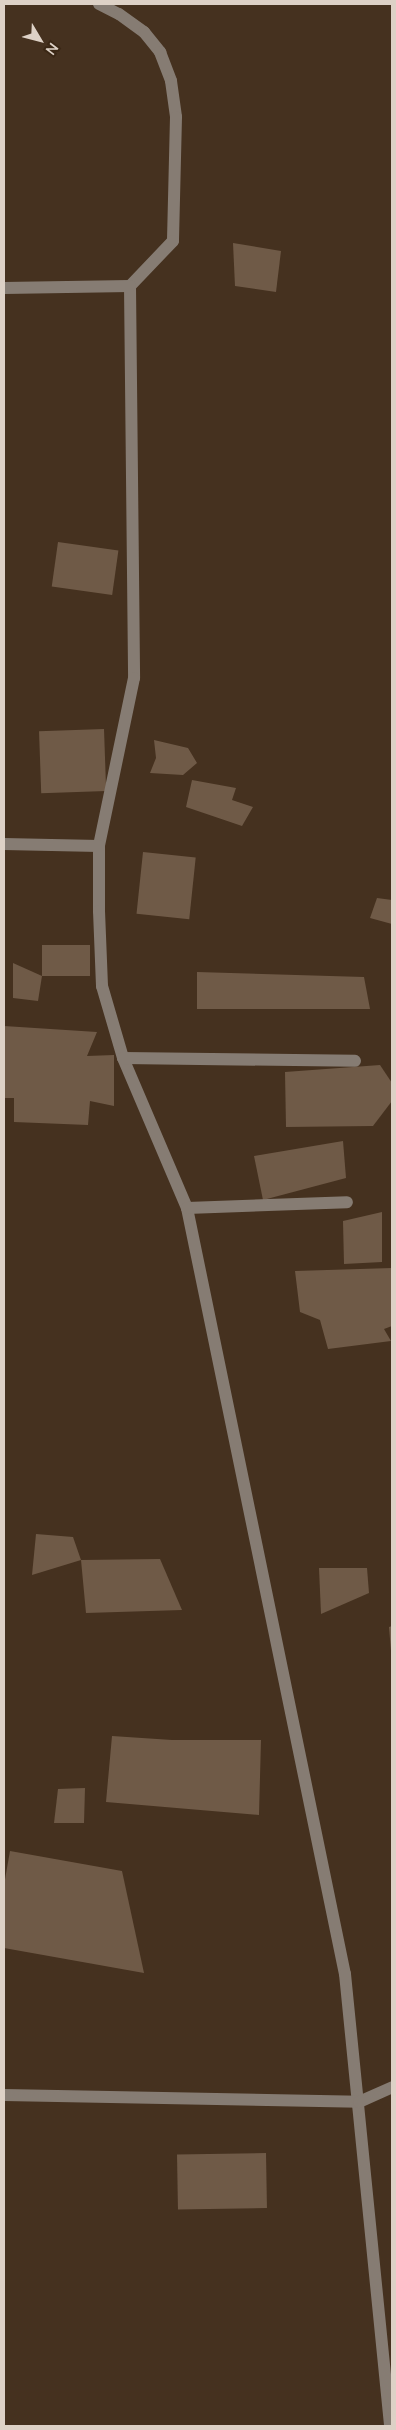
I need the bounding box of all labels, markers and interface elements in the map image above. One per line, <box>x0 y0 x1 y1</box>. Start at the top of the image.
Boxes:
north arrow <box>15 15 65 65</box>
text: N <box>42 39 62 59</box>

